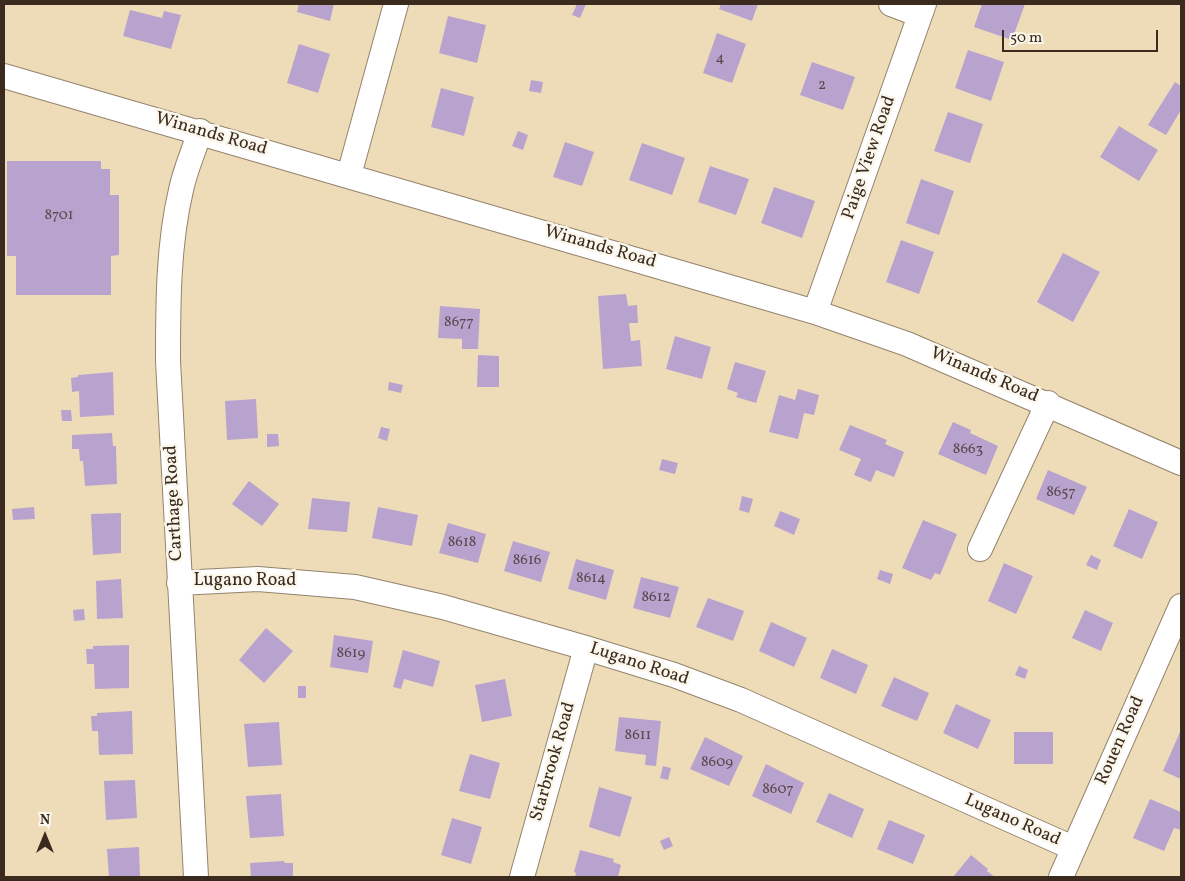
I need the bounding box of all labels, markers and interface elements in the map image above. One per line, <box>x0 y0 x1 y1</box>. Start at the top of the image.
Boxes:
scale bar <box>1005 20 1161 52</box>
text: 50 m <box>1010 28 1042 49</box>
house number: 4 <box>716 50 724 68</box>
house number: 2 <box>818 77 826 95</box>
street label: Paige View Road <box>839 93 901 223</box>
street label: Winands Road <box>153 109 269 161</box>
house number: 8701 <box>44 207 74 225</box>
street label: Winands Road <box>542 222 658 274</box>
house number: 8677 <box>444 314 474 332</box>
street label: Winands Road <box>927 343 1041 409</box>
house number: 8663 <box>953 441 983 459</box>
street label: Carthage Road <box>161 444 189 562</box>
house number: 8657 <box>1046 484 1076 502</box>
house number: 8618 <box>448 534 476 552</box>
house number: 8616 <box>513 552 541 570</box>
house number: 8614 <box>576 570 606 588</box>
street label: Lugano Road <box>194 571 296 593</box>
house number: 8612 <box>641 589 671 607</box>
street label: Lugano Road <box>587 639 691 691</box>
house number: 8619 <box>337 645 365 663</box>
street label: Rouen Road <box>1092 693 1150 789</box>
street label: Starbrook Road <box>527 700 581 824</box>
house number: 8611 <box>625 727 651 745</box>
house number: 8609 <box>701 754 733 772</box>
house number: 8607 <box>762 781 794 799</box>
street label: Lugano Road <box>961 790 1063 852</box>
north arrow <box>20 811 70 861</box>
text: N <box>40 811 50 830</box>

